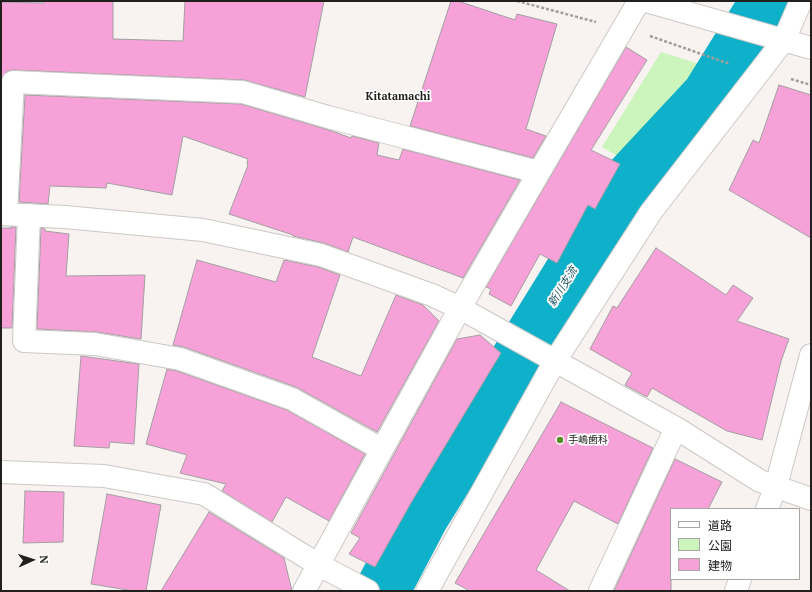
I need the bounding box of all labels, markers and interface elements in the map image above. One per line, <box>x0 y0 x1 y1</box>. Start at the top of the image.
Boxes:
district label: Kitatamachi <box>366 90 430 104</box>
water label: 新川支流 <box>546 265 580 309</box>
place label: 手嶋歯科 <box>568 434 608 446</box>
marker: 手嶋歯科 <box>555 435 565 445</box>
legend <box>670 508 800 580</box>
text: 道路 <box>708 518 732 533</box>
text: 公園 <box>708 538 732 553</box>
north arrow <box>12 540 52 580</box>
text: N <box>37 555 51 564</box>
text: 建物 <box>708 558 732 573</box>

